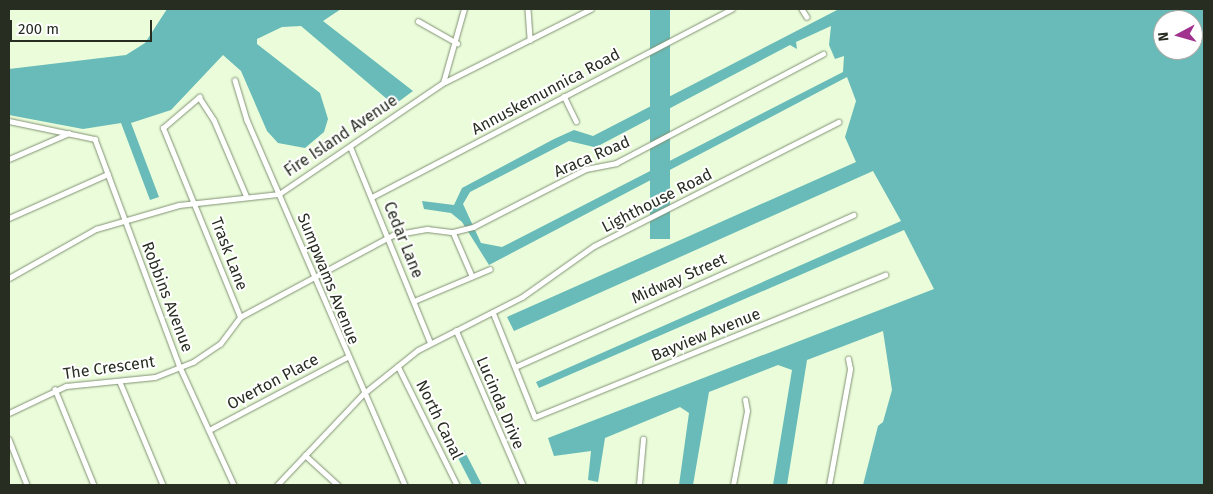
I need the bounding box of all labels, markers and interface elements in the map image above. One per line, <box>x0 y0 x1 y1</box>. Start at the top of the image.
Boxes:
scale bar <box>12 10 155 42</box>
north arrow <box>1153 10 1203 60</box>
text: 200 m <box>18 20 59 38</box>
text: N <box>1155 31 1173 42</box>
street label: Annuskemunnica Road <box>469 45 623 139</box>
street label: Fire Island Avenue <box>281 91 401 181</box>
street label: Araca Road <box>551 132 633 182</box>
street label: Lighthouse Road <box>599 165 715 237</box>
street label: Cedar Lane <box>379 199 427 281</box>
street label: Sumpwams Avenue <box>293 211 363 347</box>
street label: Trask Lane <box>206 215 252 293</box>
street label: Robbins Avenue <box>137 239 197 355</box>
street label: Midway Street <box>629 250 729 308</box>
street label: Bayview Avenue <box>649 304 763 366</box>
street label: Overton Place <box>224 350 322 414</box>
street label: The Crescent <box>62 352 156 384</box>
street label: Lucinda Drive <box>472 354 528 452</box>
street label: North Canal <box>412 377 466 463</box>

